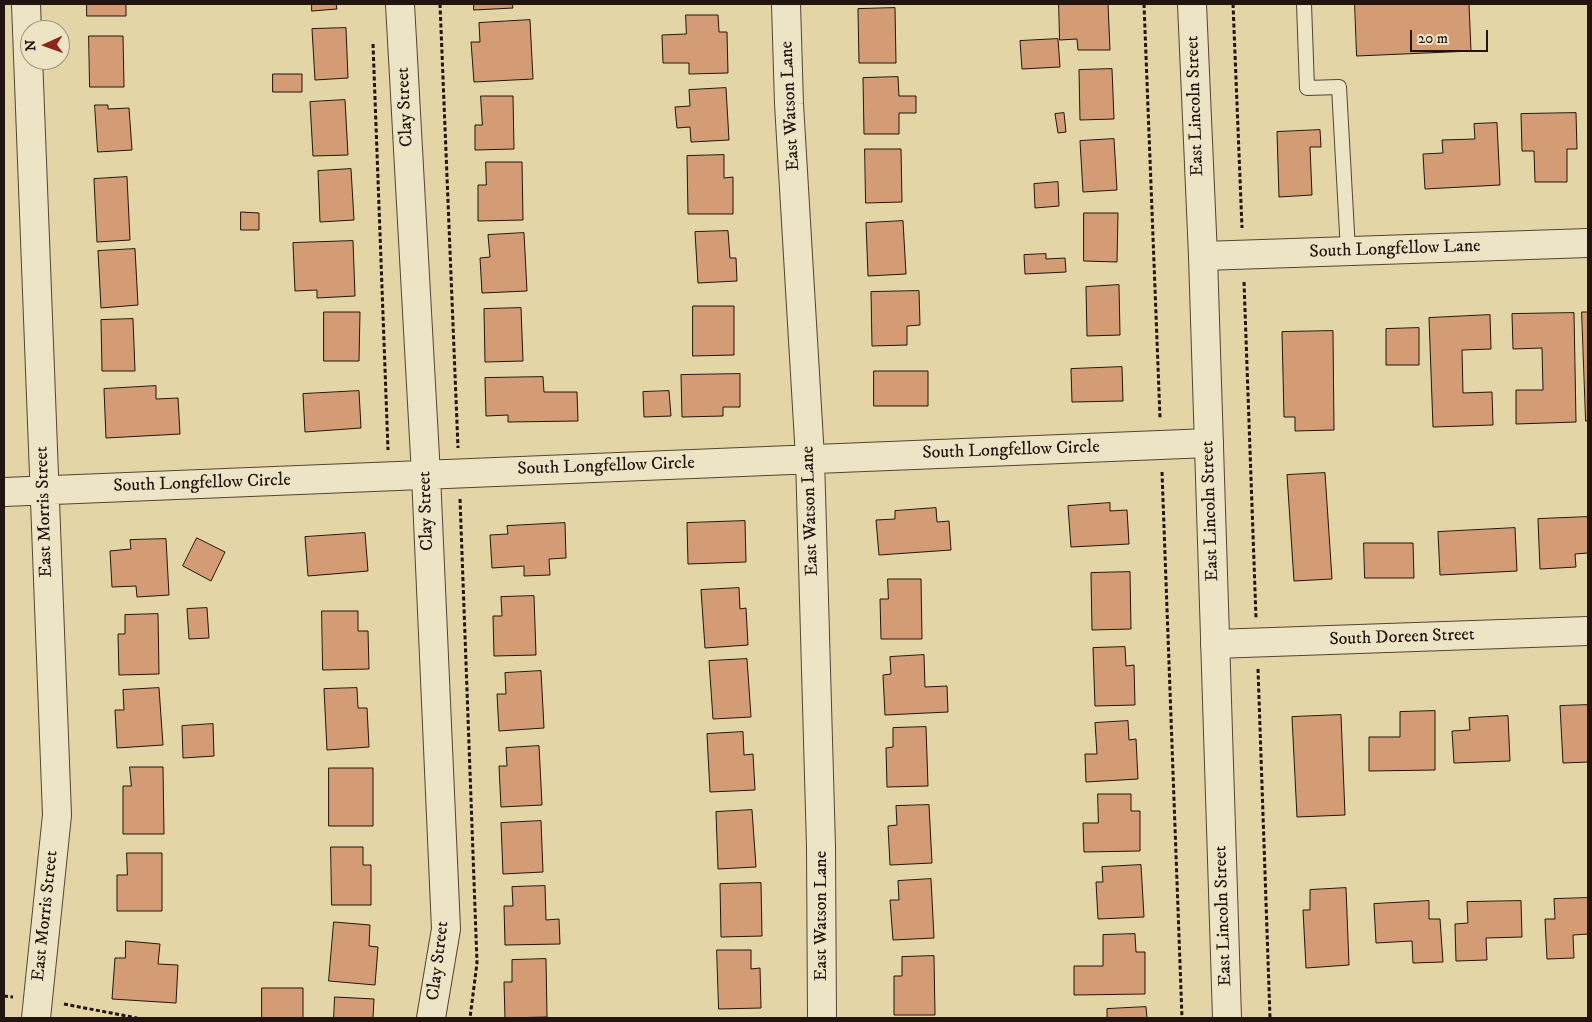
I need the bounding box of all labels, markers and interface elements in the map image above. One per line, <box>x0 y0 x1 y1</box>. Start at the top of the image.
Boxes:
north arrow <box>20 20 70 70</box>
scale bar <box>1412 20 1490 52</box>
text: 20 m <box>1418 29 1448 48</box>
street label: East Lincoln Street <box>1183 35 1209 177</box>
text: N <box>22 39 40 52</box>
street label: East Watson Lane <box>777 40 805 172</box>
street label: Clay Street <box>393 67 419 147</box>
street label: South Longfellow Lane <box>1309 236 1481 264</box>
street label: South Longfellow Circle <box>922 437 1100 465</box>
street label: East Lincoln Street <box>1198 440 1224 582</box>
street label: East Morris Street <box>32 446 58 578</box>
street label: East Watson Lane <box>798 446 824 576</box>
street label: South Longfellow Circle <box>517 453 695 481</box>
street label: South Longfellow Circle <box>113 470 291 498</box>
street label: Clay Street <box>415 471 439 551</box>
street label: South Doreen Street <box>1329 625 1475 651</box>
street label: East Lincoln Street <box>1211 845 1237 987</box>
street label: East Morris Street <box>28 850 64 982</box>
street label: East Watson Lane <box>811 851 833 981</box>
street label: Clay Street <box>423 920 455 1002</box>

